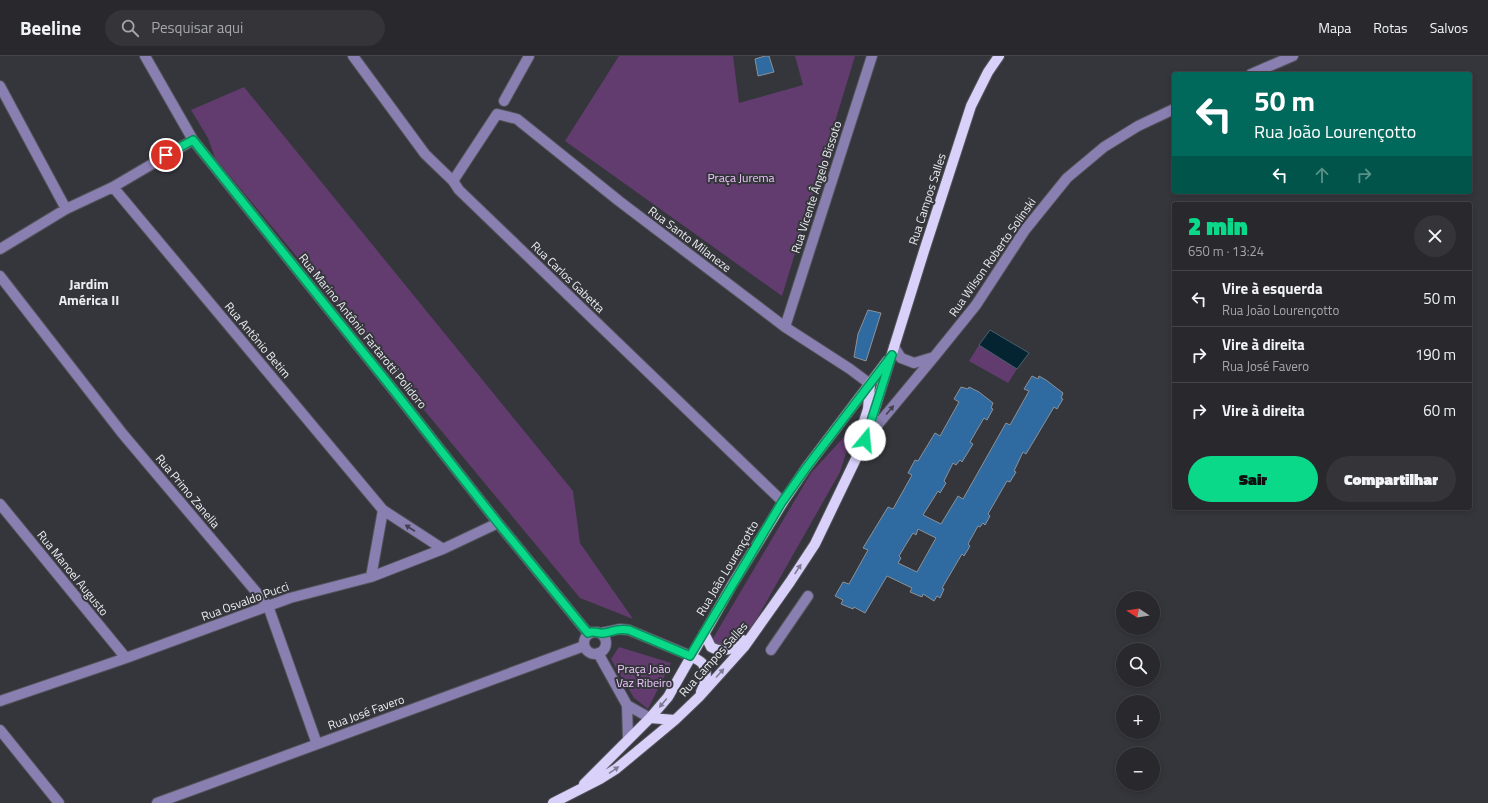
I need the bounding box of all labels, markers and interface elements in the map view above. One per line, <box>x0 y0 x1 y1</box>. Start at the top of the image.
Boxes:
search box <box>105 10 385 46</box>
text: Beeline <box>20 13 81 42</box>
text: Pesquisar aqui <box>151 16 243 39</box>
icon: search <box>119 17 141 39</box>
text: Mapa <box>1318 17 1351 38</box>
text: Rotas <box>1373 17 1408 38</box>
text: Salvos <box>1430 17 1468 38</box>
text: 50 m <box>1254 79 1315 122</box>
icon: left <box>1188 88 1240 140</box>
street label: Rua Vicente Ângelo Bissoto <box>786 118 846 256</box>
text: Rua João Lourençotto <box>1254 118 1416 145</box>
pin <box>149 138 183 172</box>
icon: arrive <box>155 144 177 166</box>
street label: Rua Campos Salles <box>903 150 951 247</box>
icon: left <box>1269 164 1291 186</box>
icon: ahead <box>1311 164 1333 186</box>
icon: right <box>1353 164 1375 186</box>
park label: Praça Jurema <box>707 168 775 187</box>
street label: Rua Wilson Roberto Solinski <box>944 194 1040 320</box>
street label: Rua Santo Milaneze <box>644 201 736 277</box>
text: 2 min <box>1188 208 1248 244</box>
button: close <box>1414 215 1456 257</box>
street label: Rua Carlos Gabetta <box>527 237 609 317</box>
text: 650 m · 13:24 <box>1188 241 1264 261</box>
street label: Rua Marino Antônio Fartarotti Polidoro <box>294 249 432 413</box>
district label: Jardim América II <box>59 273 119 310</box>
text: Vire à esquerda <box>1222 277 1323 300</box>
text: 50 m <box>1423 287 1456 310</box>
icon: left <box>1188 288 1210 310</box>
street label: Rua Antônio Betim <box>220 298 296 382</box>
text: Rua João Lourençotto <box>1222 300 1339 320</box>
text: Vire à direita <box>1222 333 1305 356</box>
text: 190 m <box>1415 343 1456 366</box>
icon: right <box>1188 344 1210 366</box>
text: Rua José Favero <box>1222 356 1309 376</box>
text: Vire à direita <box>1222 399 1305 422</box>
text: 60 m <box>1423 399 1456 422</box>
icon: right <box>1188 400 1210 422</box>
one-way arrow <box>886 404 895 415</box>
position arrow <box>844 419 886 461</box>
street label: Rua Primo Zanella <box>151 450 225 532</box>
button: Sair <box>1188 456 1318 502</box>
button: Compartilhar <box>1326 456 1456 502</box>
street label: Rua João Lourençotto <box>691 517 763 619</box>
one-way arrow <box>405 524 416 532</box>
street label: Rua Manoel Augusto <box>33 526 113 620</box>
one-way arrow <box>795 564 802 575</box>
street label: Rua Osvaldo Pucci <box>198 576 292 626</box>
north arrow <box>1116 591 1160 635</box>
map controls <box>1116 591 1160 791</box>
street label: Rua Campos Salles <box>674 617 752 701</box>
button: search <box>1116 643 1160 687</box>
park label: Praça João Vaz Ribeiro <box>616 659 672 692</box>
one-way arrow <box>715 668 725 678</box>
street label: Rua José Favero <box>325 689 407 735</box>
button: + <box>1116 695 1160 739</box>
one-way arrow <box>659 698 668 708</box>
button: − <box>1116 747 1160 791</box>
one-way arrow <box>609 766 619 774</box>

